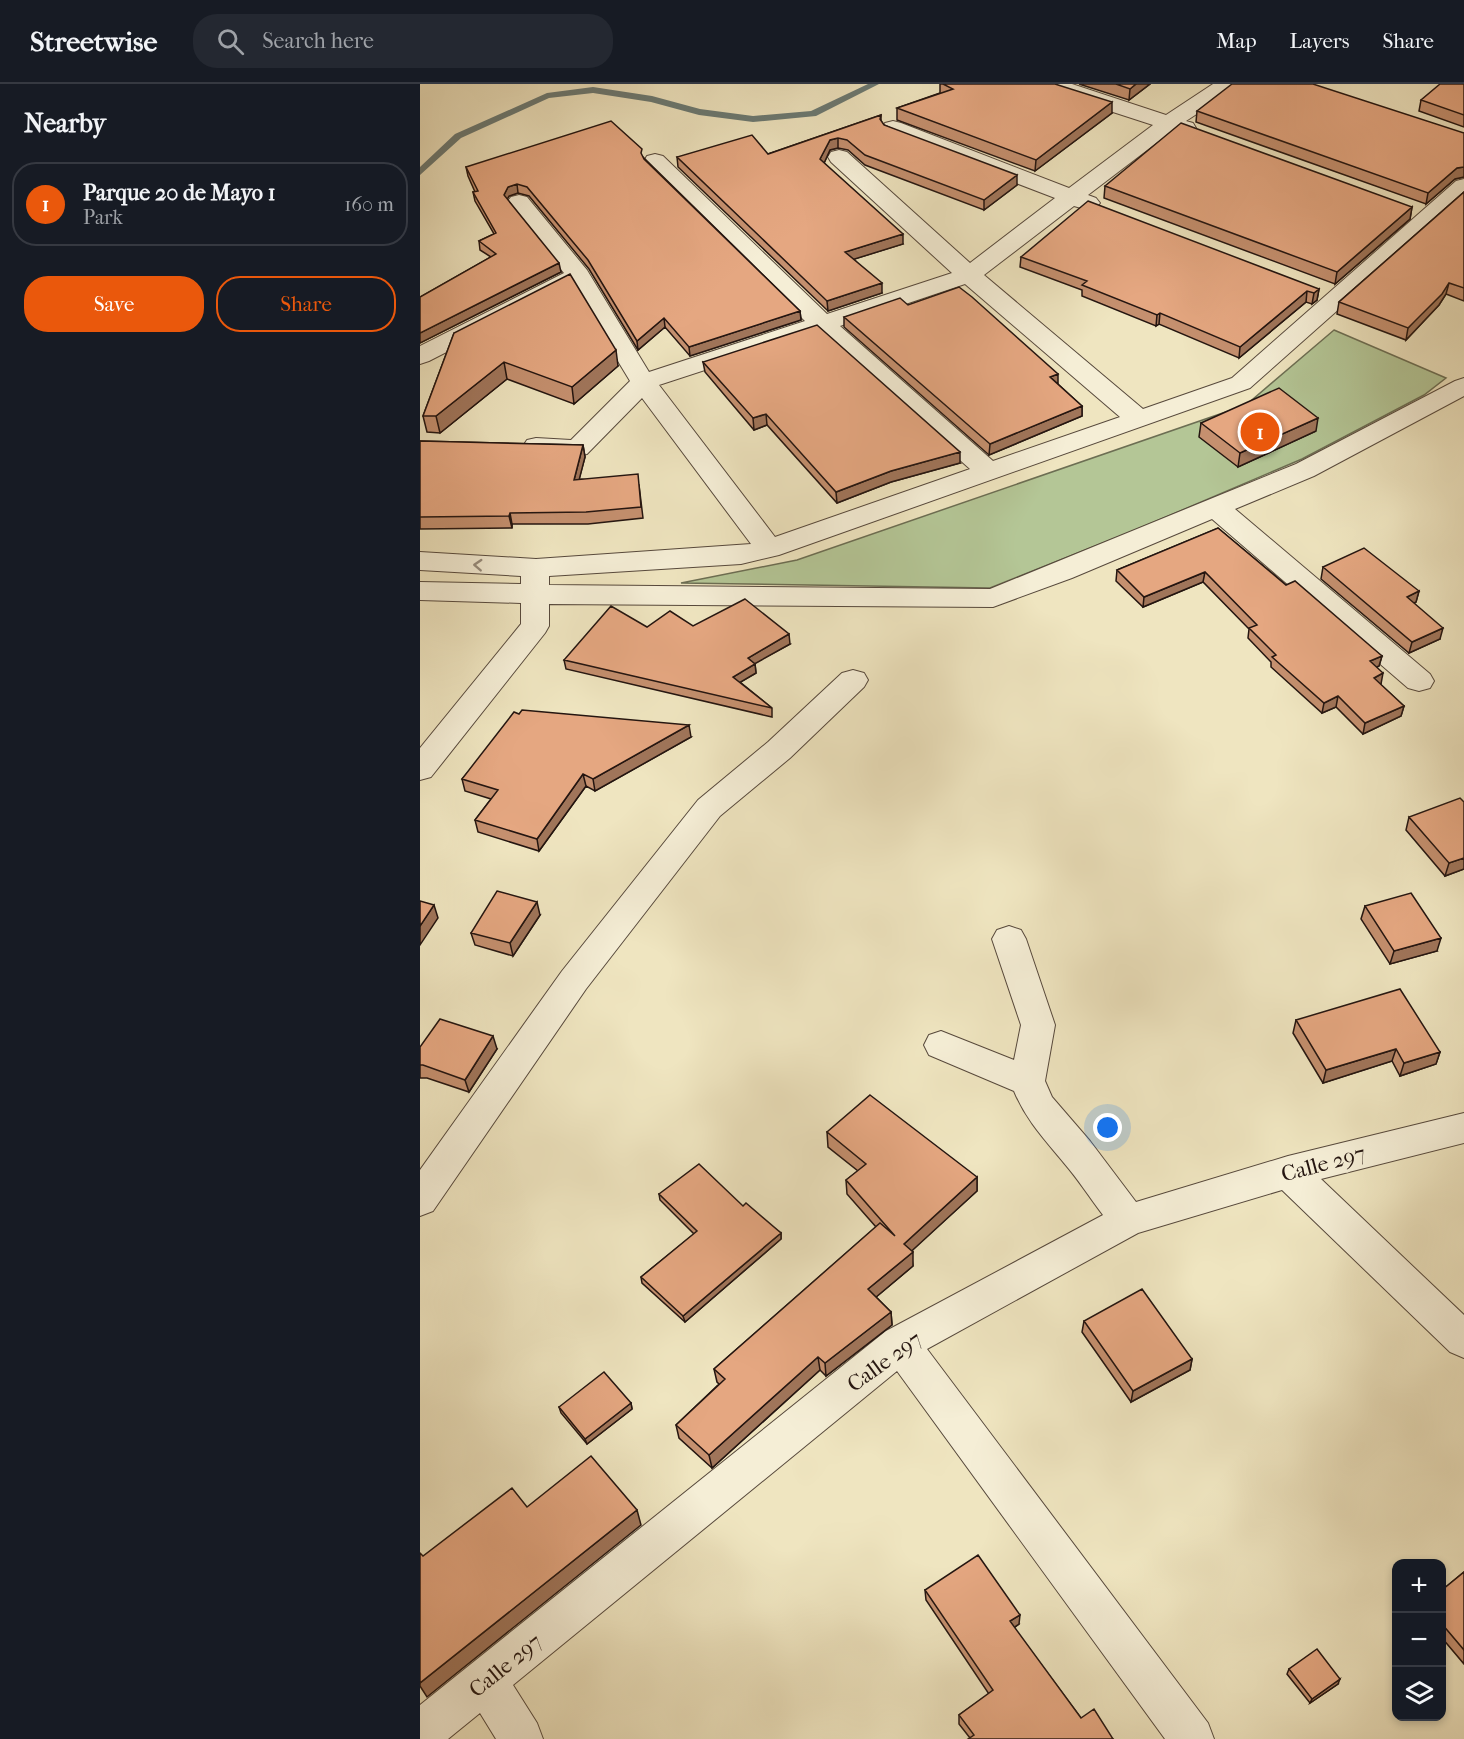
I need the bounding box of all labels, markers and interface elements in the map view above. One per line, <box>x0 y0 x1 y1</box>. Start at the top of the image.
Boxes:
search box <box>193 14 613 68</box>
text: Streetwise <box>30 25 157 58</box>
icon: search <box>214 25 247 58</box>
text: Search here <box>262 28 374 54</box>
text: Map <box>1216 29 1257 53</box>
text: Layers <box>1290 29 1349 53</box>
text: Share <box>1382 29 1434 53</box>
text: Nearby <box>24 108 106 139</box>
text: Parque 20 de Mayo 1 <box>83 180 276 206</box>
text: 1 <box>42 193 49 216</box>
text: 160 m <box>344 193 394 216</box>
text: Park <box>83 206 123 229</box>
button: Save <box>24 276 204 332</box>
button: Share <box>216 276 396 332</box>
pin: 1 <box>1240 410 1280 454</box>
one-way arrow <box>474 558 483 571</box>
your location <box>1093 1113 1122 1142</box>
street label: Calle 297 <box>1278 1140 1368 1188</box>
street label: Calle 297 <box>842 1326 927 1398</box>
map controls <box>1392 1559 1446 1721</box>
button: + <box>1392 1559 1446 1613</box>
button: − <box>1392 1613 1446 1667</box>
street label: Calle 297 <box>464 1629 547 1703</box>
button: layers <box>1392 1667 1446 1721</box>

